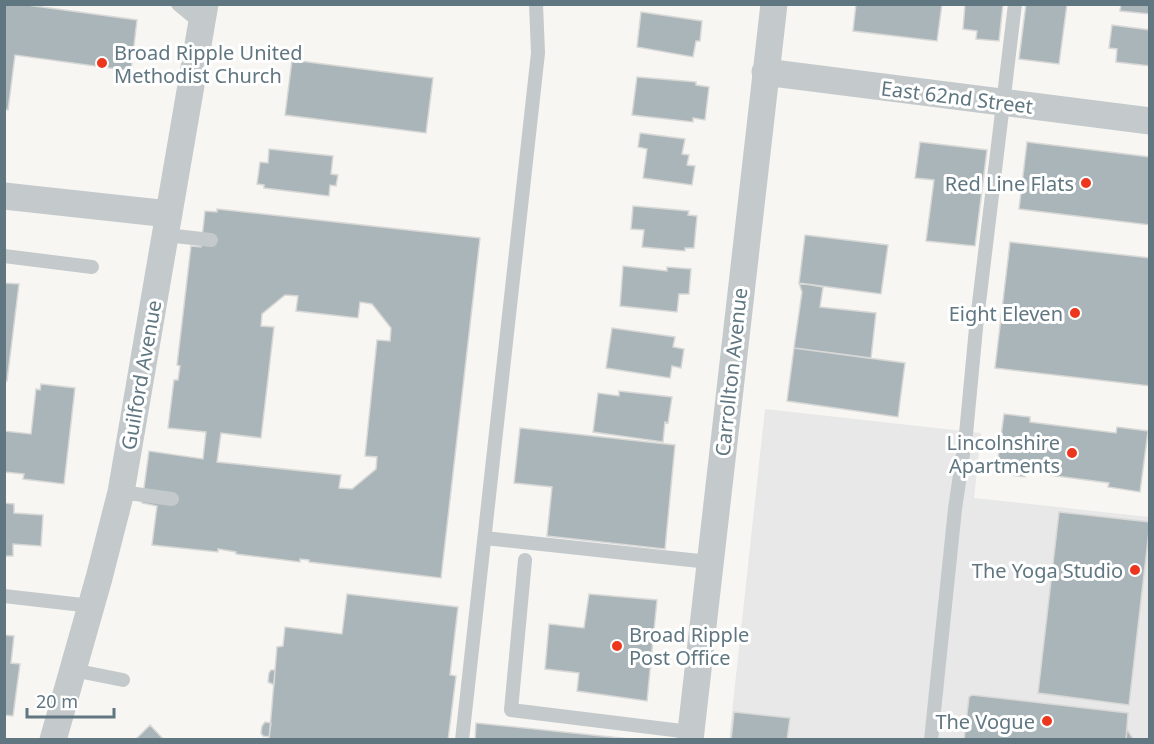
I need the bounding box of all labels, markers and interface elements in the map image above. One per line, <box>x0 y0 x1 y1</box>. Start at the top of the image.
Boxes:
place label: Broad Ripple United Methodist Church <box>114 39 302 89</box>
marker: Broad Ripple United Methodist Church <box>95 56 109 70</box>
street label: East 62nd Street <box>879 74 1035 120</box>
place label: Red Line Flats <box>945 170 1074 197</box>
marker: Red Line Flats <box>1079 176 1093 190</box>
street label: Carrollton Avenue <box>709 286 753 458</box>
street label: Guilford Avenue <box>115 298 167 452</box>
place label: Eight Eleven <box>949 300 1063 327</box>
marker: Eight Eleven <box>1068 306 1082 320</box>
place label: Lincolnshire Apartments <box>947 429 1060 479</box>
marker: Lincolnshire Apartments <box>1065 446 1079 460</box>
place label: The Yoga Studio <box>972 557 1123 584</box>
marker: The Yoga Studio <box>1128 563 1142 577</box>
place label: Broad Ripple Post Office <box>629 621 749 671</box>
marker: Broad Ripple Post Office <box>610 639 624 653</box>
scale bar <box>27 681 114 719</box>
text: 20 m <box>36 689 78 713</box>
place label: The Vogue <box>935 708 1035 735</box>
marker: The Vogue <box>1040 714 1054 728</box>

